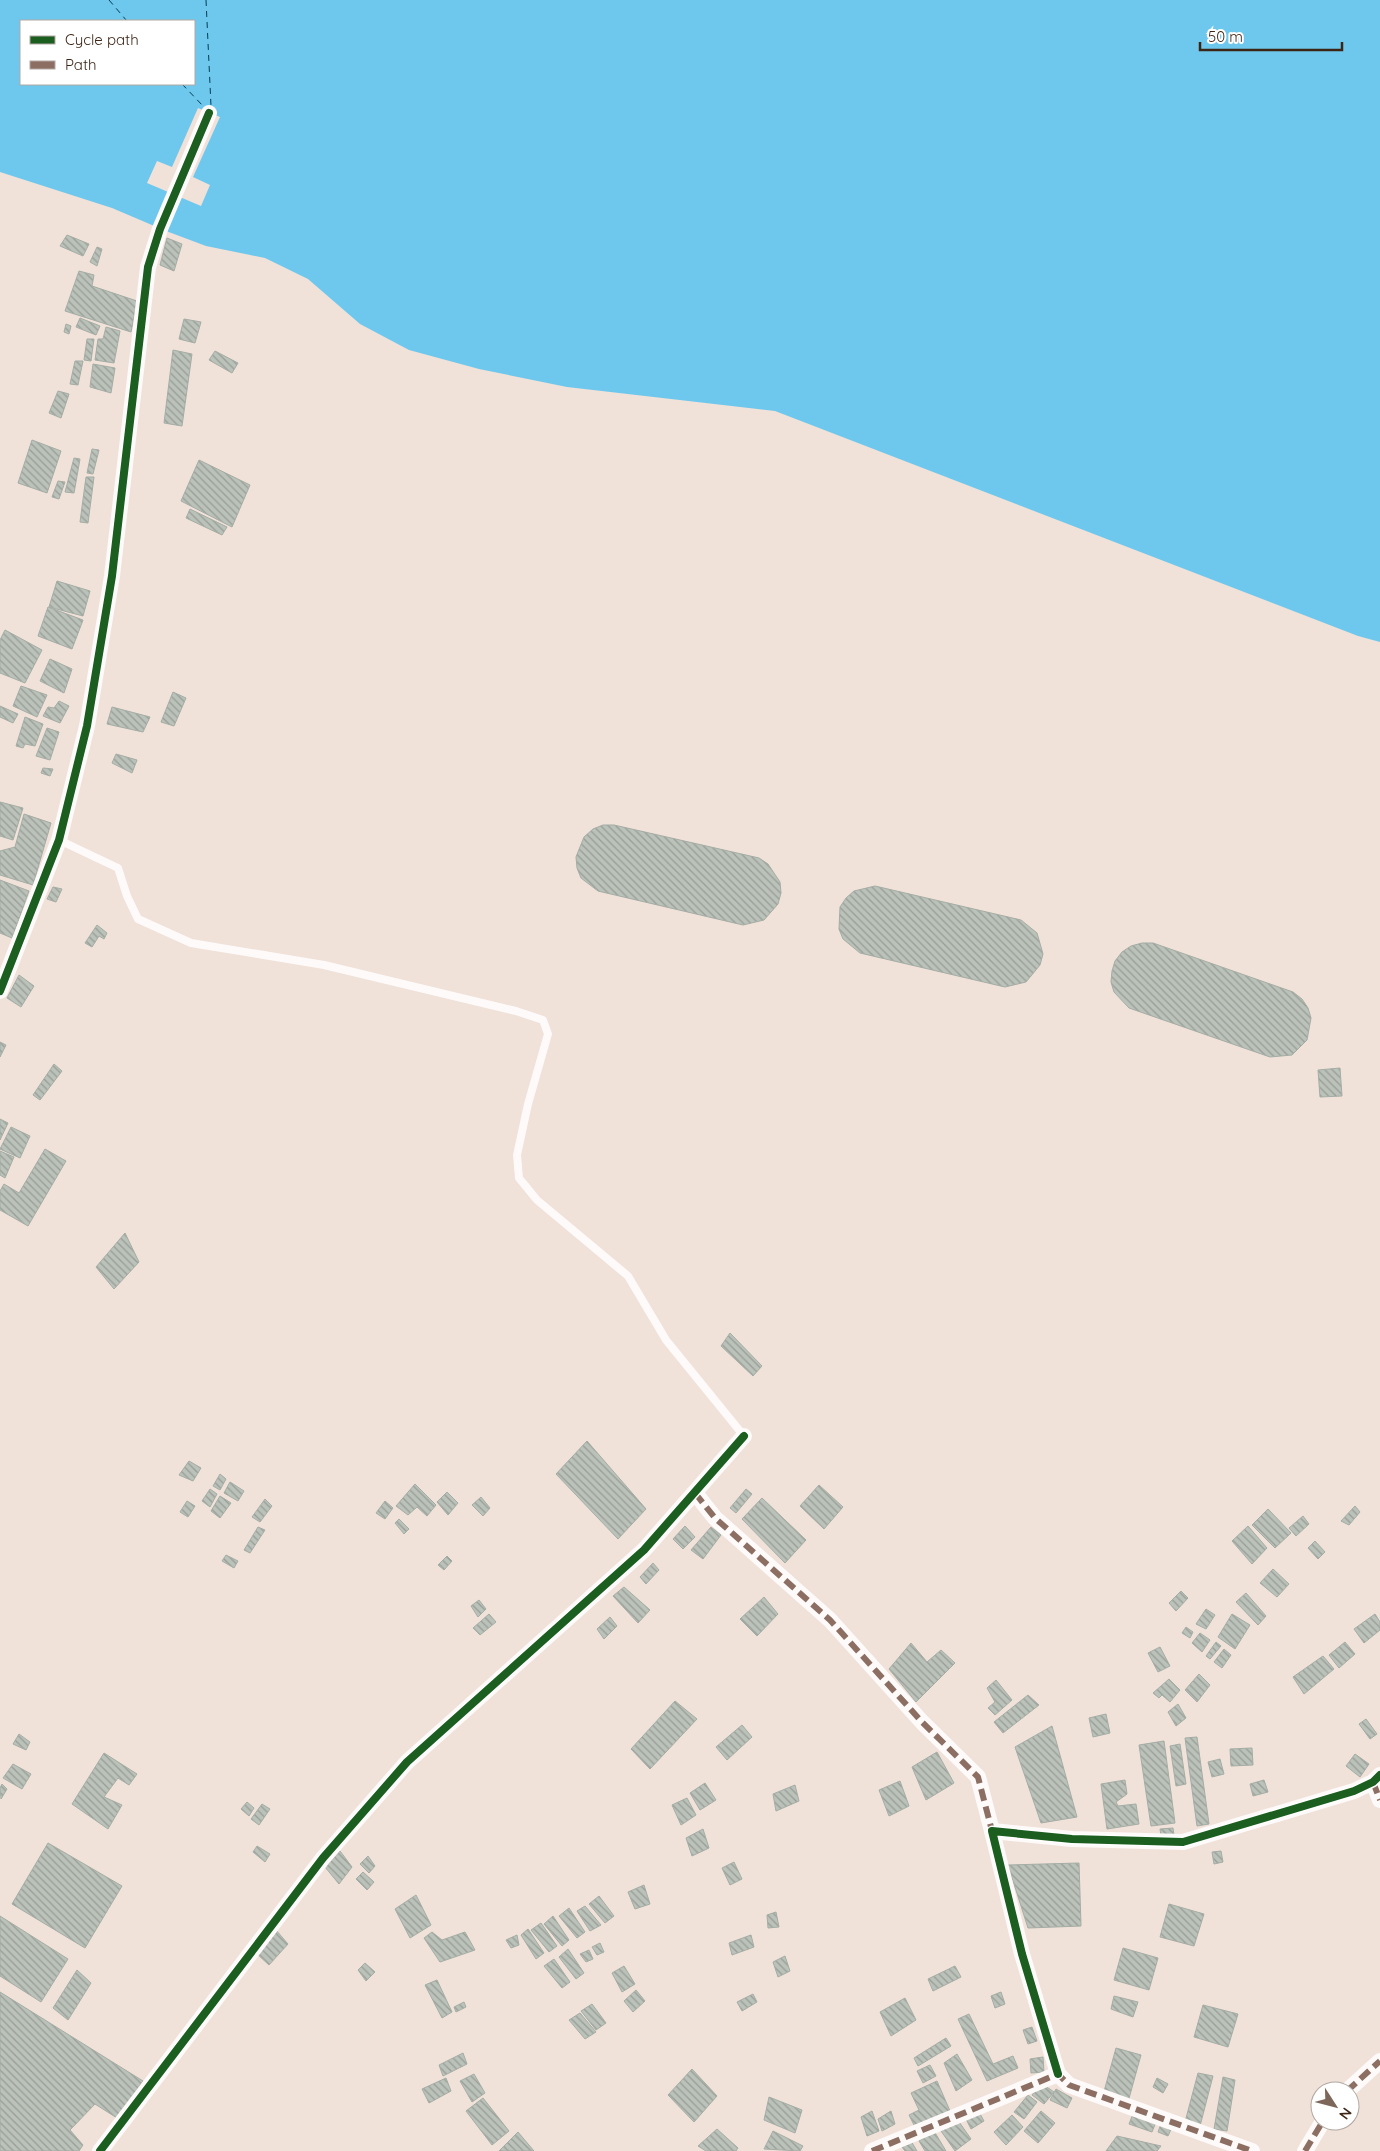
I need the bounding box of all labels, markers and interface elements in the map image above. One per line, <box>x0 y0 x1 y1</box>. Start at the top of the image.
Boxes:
legend <box>20 20 195 85</box>
scale bar <box>1200 20 1342 52</box>
text: 50 m <box>1208 27 1243 46</box>
text: Cycle path <box>65 30 139 49</box>
text: Path <box>65 55 97 74</box>
north arrow <box>1310 2081 1360 2131</box>
text: N <box>1335 2104 1356 2123</box>

